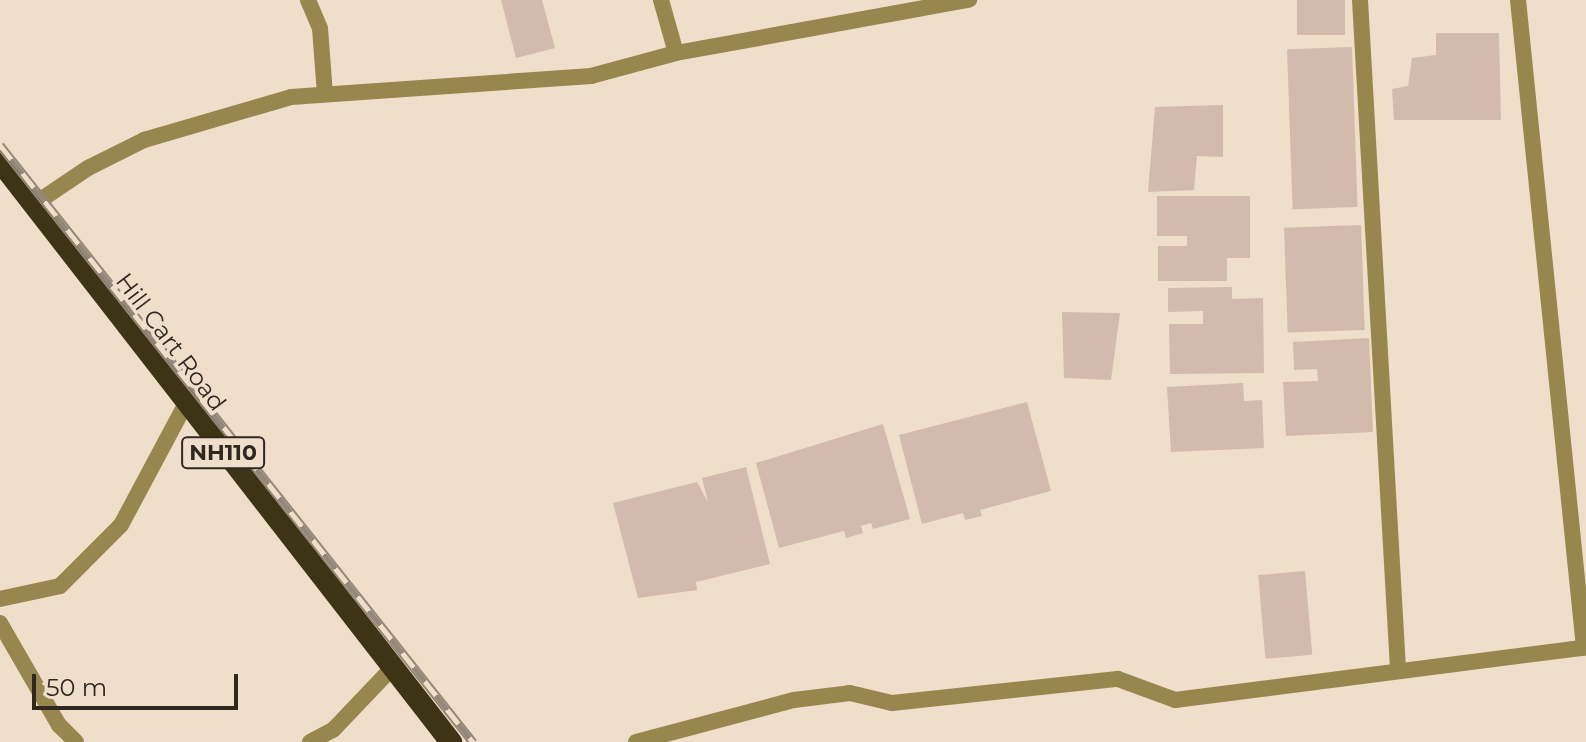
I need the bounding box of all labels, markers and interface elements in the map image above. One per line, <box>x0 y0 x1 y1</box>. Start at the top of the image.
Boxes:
street label: Hill Cart Road <box>110 267 232 417</box>
road number: NH110 <box>181 435 265 471</box>
scale bar <box>36 658 242 708</box>
text: 50 m <box>46 673 107 702</box>

